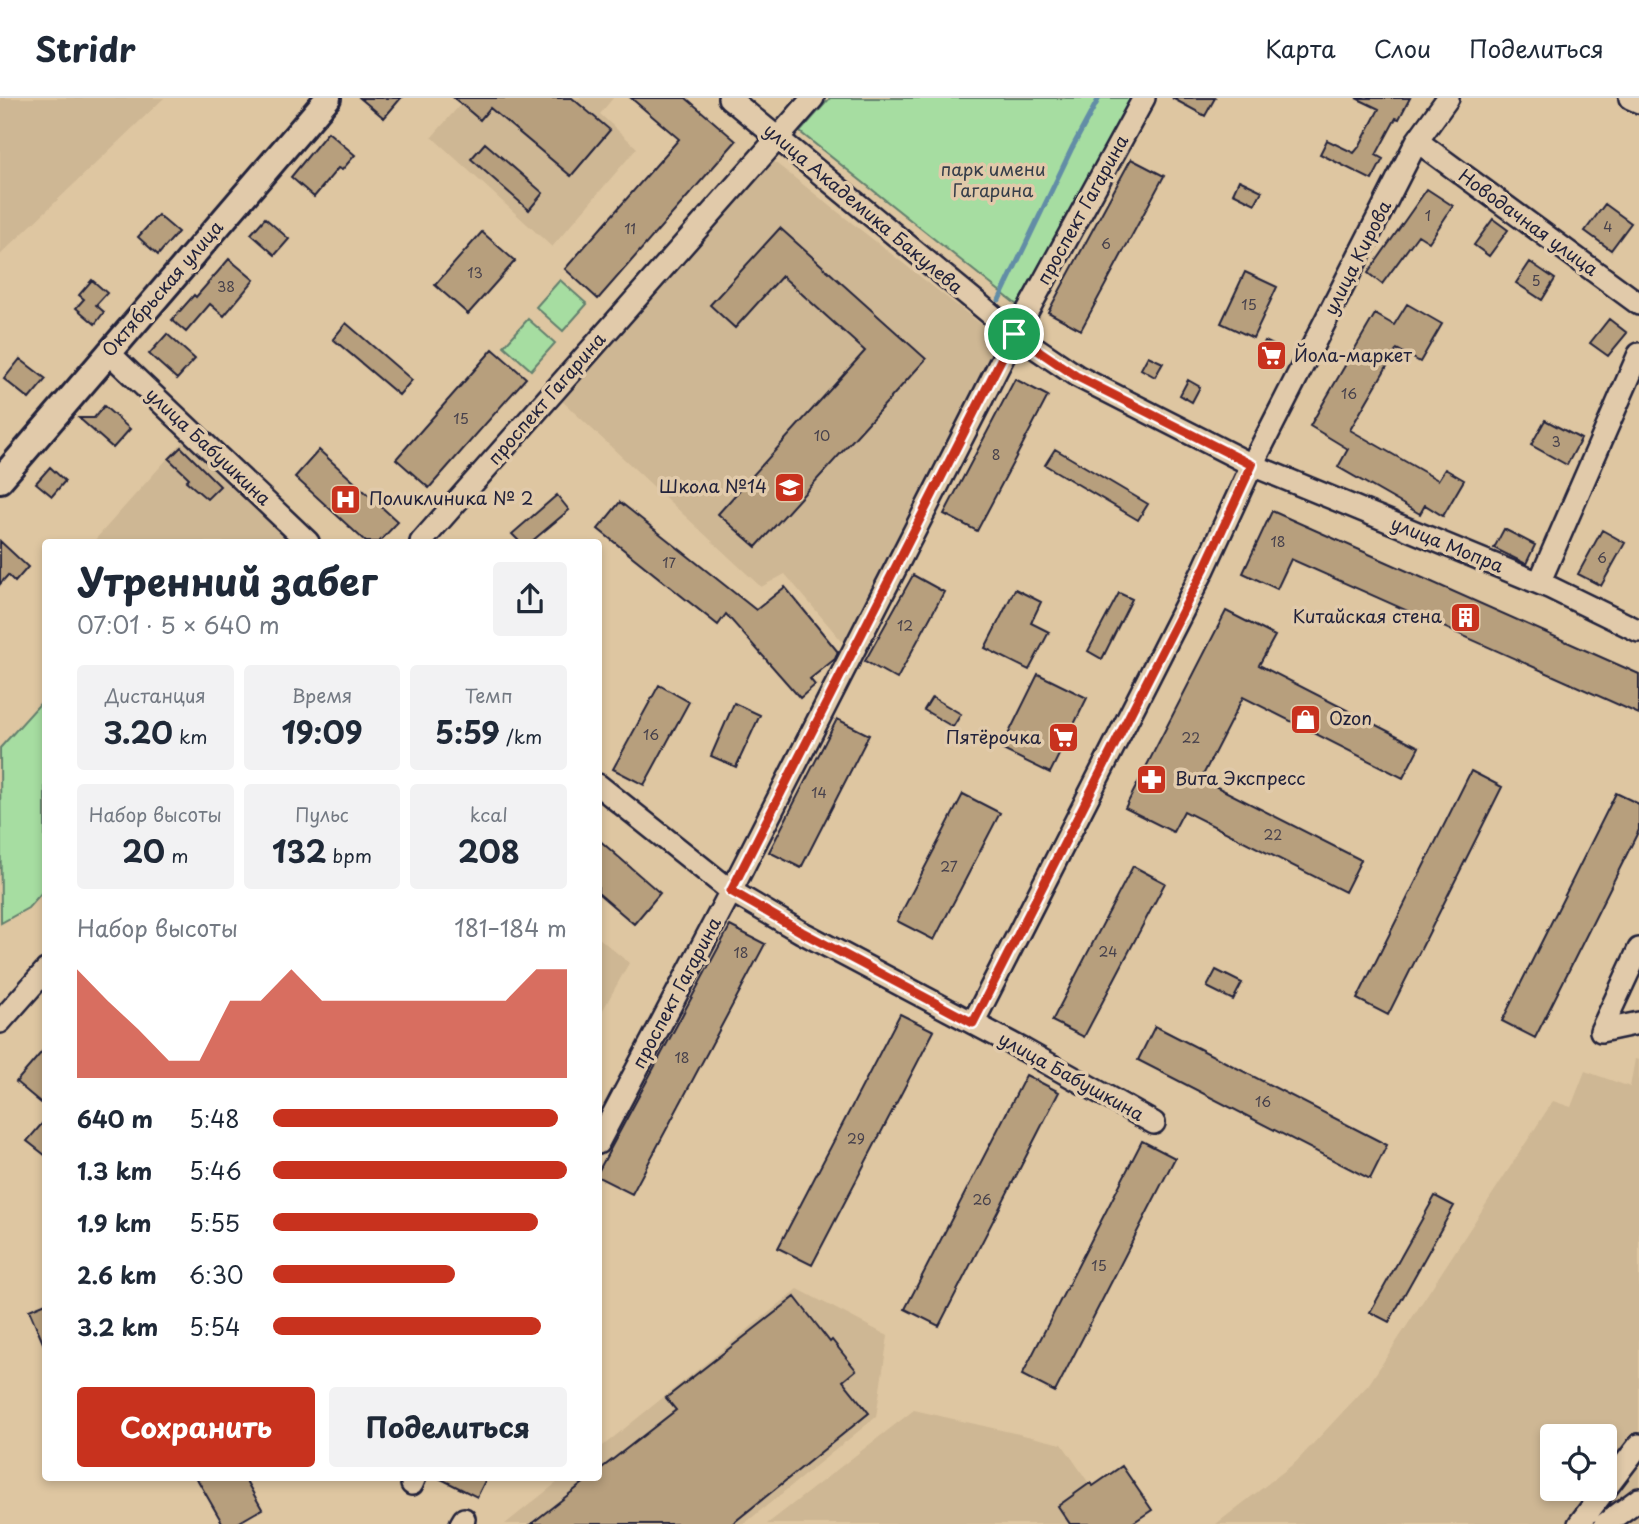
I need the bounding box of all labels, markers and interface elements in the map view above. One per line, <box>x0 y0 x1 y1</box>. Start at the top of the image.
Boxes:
text: Stridr <box>35 23 136 73</box>
text: Карта <box>1265 30 1336 66</box>
text: Слои <box>1374 30 1431 66</box>
text: Поделиться <box>1469 30 1604 66</box>
street label: улица Академика Бакулева <box>758 116 970 300</box>
street label: проспект Гагарина <box>1029 129 1134 289</box>
park label: парк имени Гагарина <box>940 155 1046 203</box>
street label: Новодачная улица <box>1453 162 1605 282</box>
street label: улица Кирова <box>1316 195 1398 319</box>
house number: 1 <box>1425 205 1431 226</box>
street label: Октябрьская улица <box>95 213 229 362</box>
house number: 4 <box>1603 216 1613 237</box>
house number: 11 <box>624 218 636 239</box>
house number: 6 <box>1101 233 1111 254</box>
house number: 13 <box>467 262 483 283</box>
house number: 5 <box>1531 270 1541 291</box>
house number: 38 <box>217 276 235 297</box>
house number: 15 <box>1241 294 1257 315</box>
pin <box>984 304 1044 364</box>
icon: arrive <box>995 315 1033 353</box>
street label: проспект Гагарина <box>481 325 612 470</box>
supermarket icon: Йола-маркет <box>1254 339 1288 373</box>
place label: Йола-маркет <box>1294 341 1412 368</box>
street label: улица Бабушкина <box>140 381 278 512</box>
house number: 16 <box>1341 383 1357 404</box>
house number: 15 <box>453 408 469 429</box>
house number: 10 <box>814 425 830 446</box>
house number: 3 <box>1551 431 1561 452</box>
house number: 8 <box>992 444 1000 465</box>
school or university icon: Школа №14 <box>773 470 807 504</box>
place label: Школа №14 <box>659 472 767 499</box>
hospital icon: Поликлиника № 2 <box>329 482 363 516</box>
place label: Поликлиника № 2 <box>369 484 534 511</box>
street label: улица Мопра <box>1387 509 1508 579</box>
house number: 18 <box>1270 531 1286 552</box>
house number: 6 <box>1597 547 1607 568</box>
text: Утренний забег <box>77 552 377 609</box>
house number: 17 <box>662 552 676 573</box>
button: share <box>493 562 567 636</box>
building icon: Китайская стена <box>1448 600 1482 634</box>
place label: Китайская стена <box>1293 602 1443 629</box>
text: 07:01 · 5 × 640 m <box>77 607 280 642</box>
house number: 12 <box>897 615 913 636</box>
text: Дистанция <box>105 681 206 709</box>
text: Время <box>292 681 352 709</box>
text: Темп <box>465 681 513 709</box>
shop icon: Ozon <box>1289 702 1323 736</box>
place label: Ozon <box>1329 704 1372 731</box>
text: 3.20 <box>103 709 173 754</box>
text: 19:09 <box>281 709 363 754</box>
text: 5:59 <box>435 709 500 754</box>
supermarket icon: Пятёрочка <box>1047 721 1081 755</box>
text: km <box>173 722 208 750</box>
text: /km <box>500 722 542 750</box>
place label: Пятёрочка <box>946 723 1042 750</box>
house number: 16 <box>643 724 659 745</box>
house number: 22 <box>1182 727 1200 748</box>
pharmacy icon: Вита Экспресс <box>1135 762 1169 796</box>
place label: Вита Экспресс <box>1175 764 1306 791</box>
house number: 14 <box>811 782 827 803</box>
text: Набор высоты <box>89 800 222 828</box>
text: Пульс <box>295 800 349 828</box>
text: kcal <box>470 800 508 828</box>
house number: 22 <box>1264 824 1282 845</box>
text: 20 <box>122 828 165 873</box>
text: 132 <box>272 828 326 873</box>
text: 208 <box>458 828 520 873</box>
text: m <box>165 841 189 869</box>
text: bpm <box>326 841 372 869</box>
house number: 27 <box>940 856 958 877</box>
text: Набор высоты <box>77 910 238 945</box>
text: 181–184 m <box>454 910 567 945</box>
street label: проспект Гагарина <box>624 911 727 1073</box>
house number: 24 <box>1099 941 1117 962</box>
house number: 18 <box>733 942 749 963</box>
street label: улица Бабушкина <box>994 1024 1150 1127</box>
house number: 18 <box>674 1047 690 1068</box>
house number: 16 <box>1255 1091 1271 1112</box>
text: 640 m <box>77 1101 153 1136</box>
text: 5:48 <box>189 1101 240 1136</box>
house number: 29 <box>847 1128 865 1149</box>
text: 1.3 km <box>77 1153 152 1188</box>
text: 5:46 <box>189 1153 242 1188</box>
house number: 26 <box>972 1189 992 1210</box>
text: 1.9 km <box>77 1205 151 1240</box>
text: 5:55 <box>189 1205 240 1240</box>
house number: 15 <box>1091 1255 1107 1276</box>
text: 2.6 km <box>77 1257 157 1292</box>
text: 6:30 <box>189 1257 244 1292</box>
text: 3.2 km <box>77 1309 158 1344</box>
text: 5:54 <box>189 1309 240 1344</box>
button: Сохранить <box>77 1387 315 1467</box>
button: Поделиться <box>329 1387 567 1467</box>
map controls <box>1540 1424 1617 1501</box>
button: locate <box>1540 1424 1617 1501</box>

